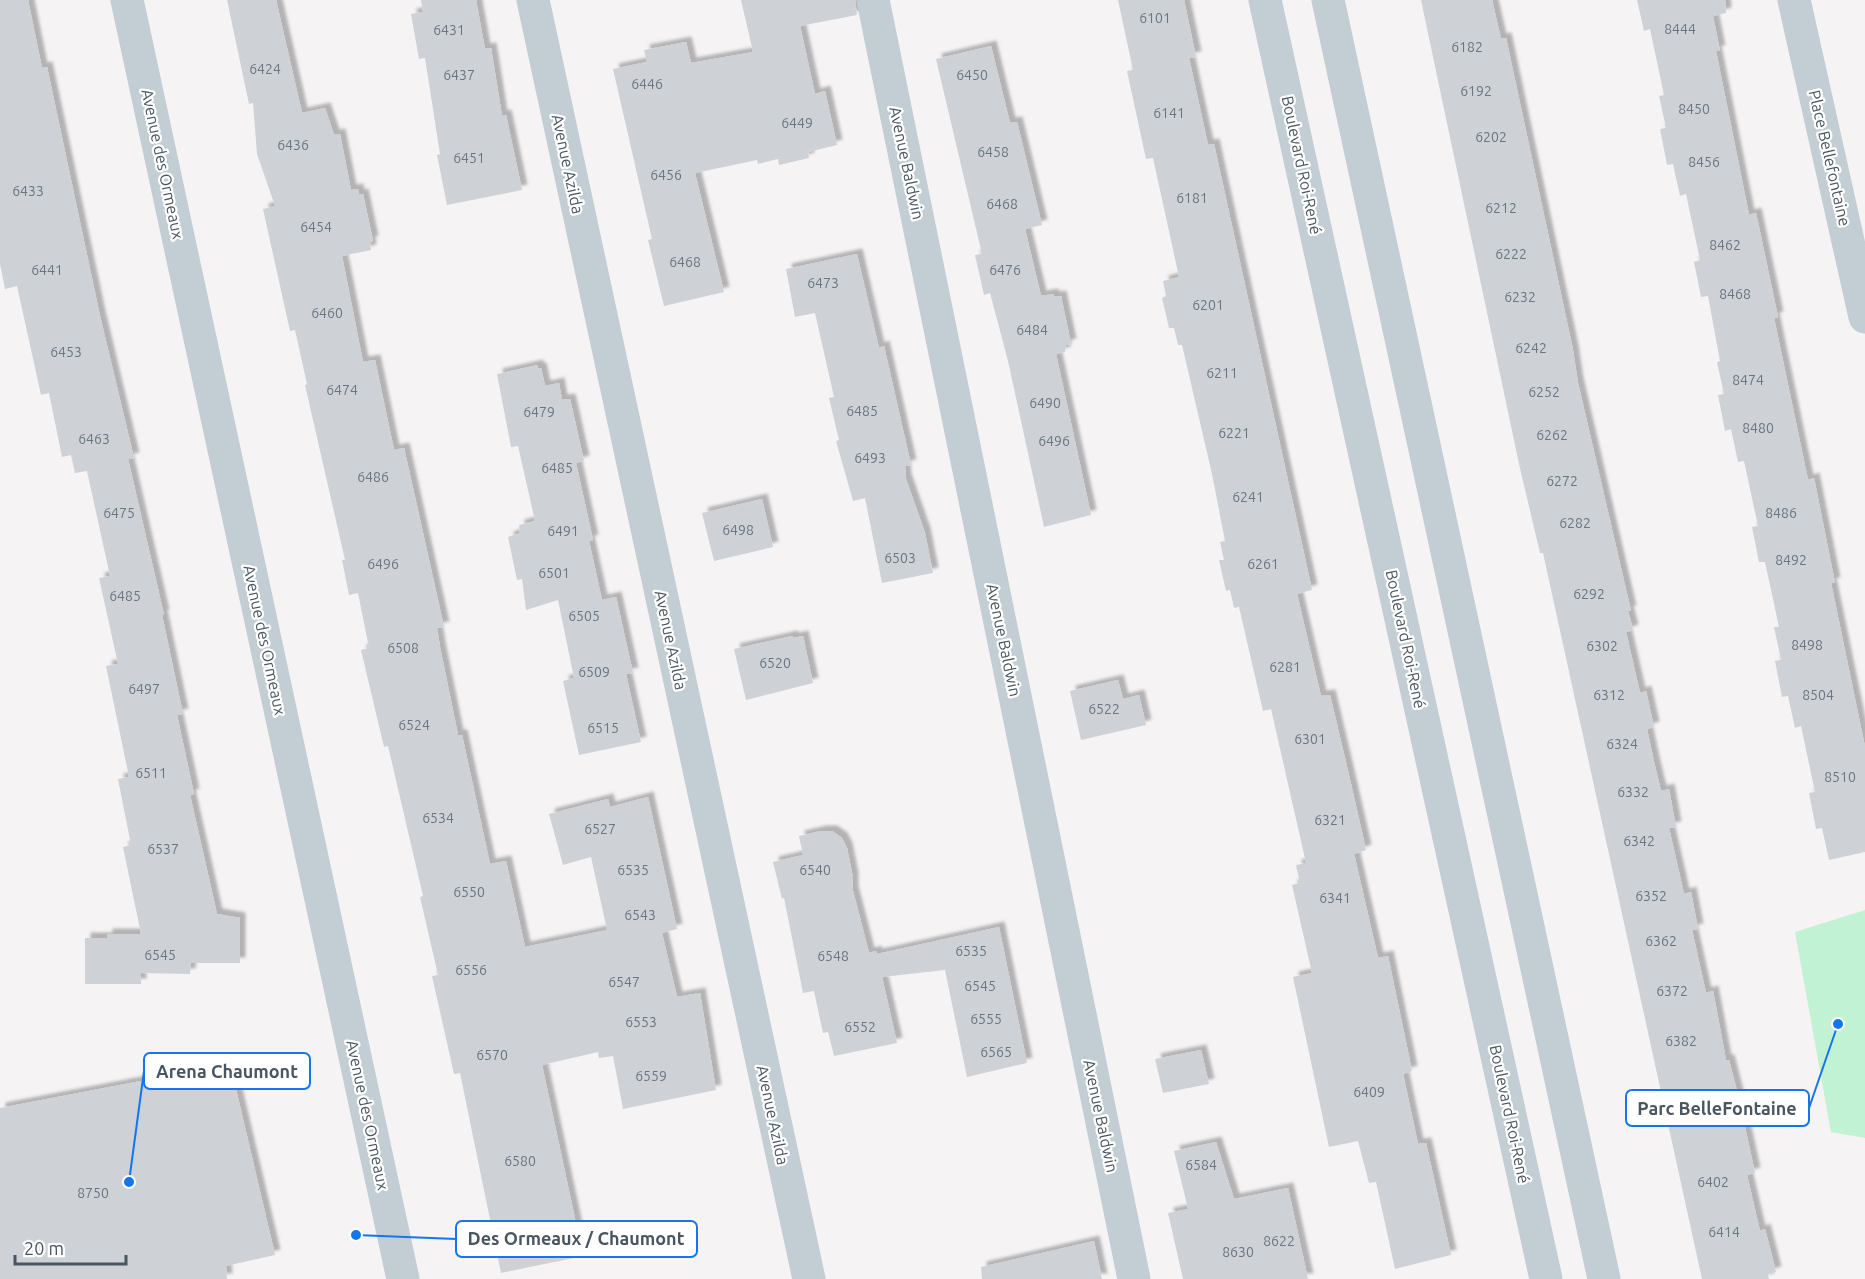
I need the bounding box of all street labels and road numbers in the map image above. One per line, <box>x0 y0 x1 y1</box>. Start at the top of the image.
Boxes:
street label: Avenue des Ormeaux <box>138 87 188 241</box>
street label: Place Bellefontaine <box>1806 88 1854 228</box>
street label: Boulevard Roi-René <box>1279 94 1325 236</box>
street label: Avenue Baldwin <box>886 105 928 221</box>
street label: Avenue Azilda <box>549 113 587 215</box>
street label: Avenue des Ormeaux <box>240 563 290 717</box>
street label: Boulevard Roi-René <box>1383 568 1429 710</box>
street label: Avenue Baldwin <box>983 582 1025 698</box>
street label: Avenue Azilda <box>652 589 690 691</box>
street label: Avenue des Ormeaux <box>343 1038 393 1192</box>
street label: Boulevard Roi-René <box>1487 1043 1533 1185</box>
street label: Avenue Baldwin <box>1080 1058 1122 1174</box>
street label: Avenue Azilda <box>754 1064 792 1166</box>

